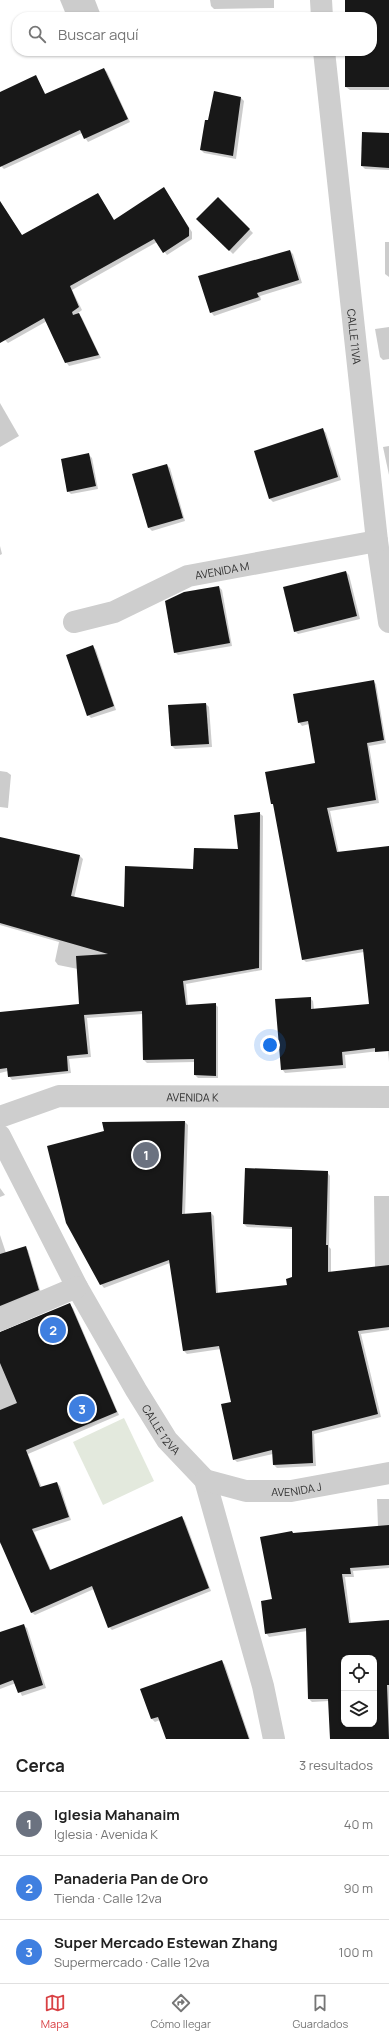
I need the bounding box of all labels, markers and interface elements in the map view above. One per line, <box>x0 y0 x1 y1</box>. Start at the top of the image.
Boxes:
search box <box>12 12 377 56</box>
icon: search <box>26 23 48 45</box>
text: Buscar aquí <box>58 24 139 45</box>
street label: CALLE 11VA <box>344 308 365 365</box>
street label: AVENIDA M <box>194 557 250 582</box>
your location <box>260 1035 280 1055</box>
street label: AVENIDA K <box>166 1089 219 1104</box>
pin: 1 <box>133 1140 159 1170</box>
pin: 2 <box>40 1315 66 1345</box>
pin: 3 <box>69 1394 95 1424</box>
street label: CALLE 12VA <box>139 1401 184 1457</box>
street label: AVENIDA J <box>271 1478 323 1499</box>
map controls <box>341 1655 377 1727</box>
button: locate <box>341 1655 377 1691</box>
button: layers <box>341 1691 377 1727</box>
text: Cerca <box>16 1754 65 1777</box>
text: 3 resultados <box>299 1756 373 1774</box>
text: Iglesia Mahanaim <box>54 1804 180 1825</box>
text: 1 <box>26 1815 32 1833</box>
text: 40 m <box>344 1815 373 1833</box>
text: Iglesia · Avenida K <box>54 1825 158 1843</box>
text: Panaderia Pan de Oro <box>54 1868 208 1889</box>
text: 2 <box>25 1879 33 1897</box>
text: 90 m <box>343 1879 373 1897</box>
text: Tienda · Calle 12va <box>54 1889 162 1907</box>
text: Super Mercado Estewan Zhang <box>54 1932 278 1953</box>
text: 3 <box>25 1943 33 1961</box>
text: 100 m <box>338 1943 373 1961</box>
text: Supermercado · Calle 12va <box>54 1953 209 1971</box>
tab: Mapa <box>41 1992 69 2031</box>
tab: Cómo llegar <box>150 1992 211 2031</box>
tab: Guardados <box>293 1992 348 2031</box>

